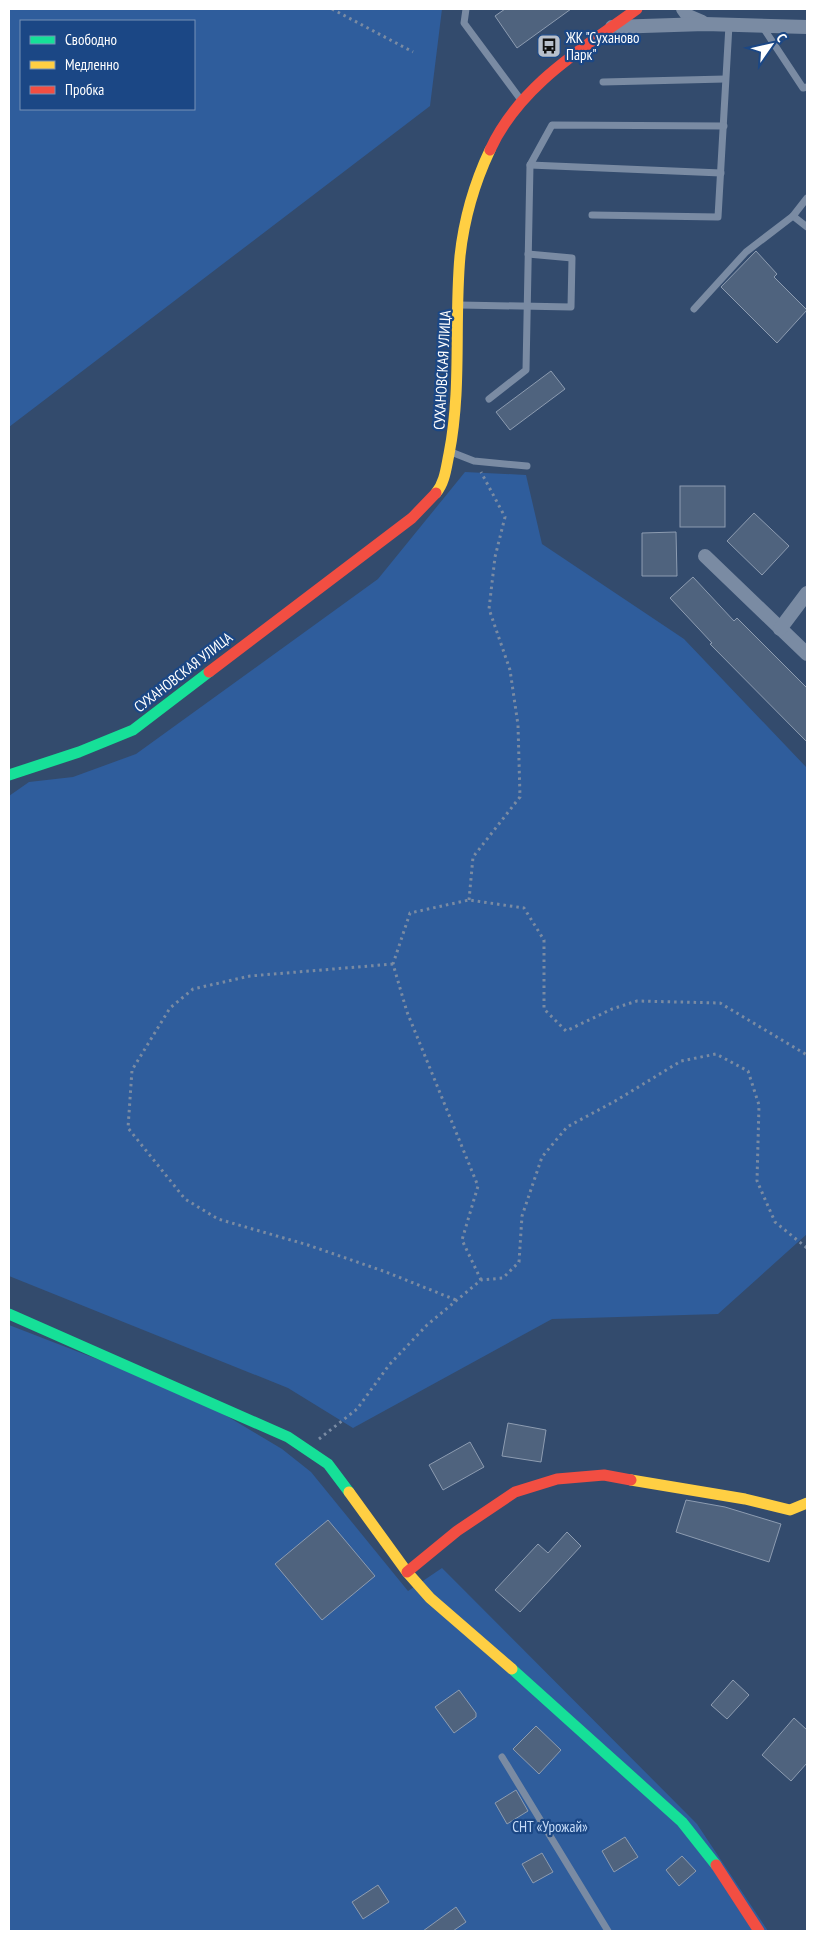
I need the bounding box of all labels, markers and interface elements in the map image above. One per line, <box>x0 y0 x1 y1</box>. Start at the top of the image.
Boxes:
legend <box>20 20 195 110</box>
north arrow <box>746 20 796 70</box>
place label: ЖК "Суханово Парк" <box>565 28 639 64</box>
text: Свободно <box>65 30 117 49</box>
text: С <box>773 30 791 46</box>
bus stop icon: ЖК "Суханово Парк" <box>536 33 562 59</box>
text: Медленно <box>65 55 119 74</box>
text: Пробка <box>65 80 104 99</box>
street label: СУХАНОВСКАЯ УЛИЦА <box>429 309 455 430</box>
street label: СУХАНОВСКАЯ УЛИЦА <box>130 627 237 716</box>
park label: СНТ «Урожай» <box>512 1817 588 1836</box>

